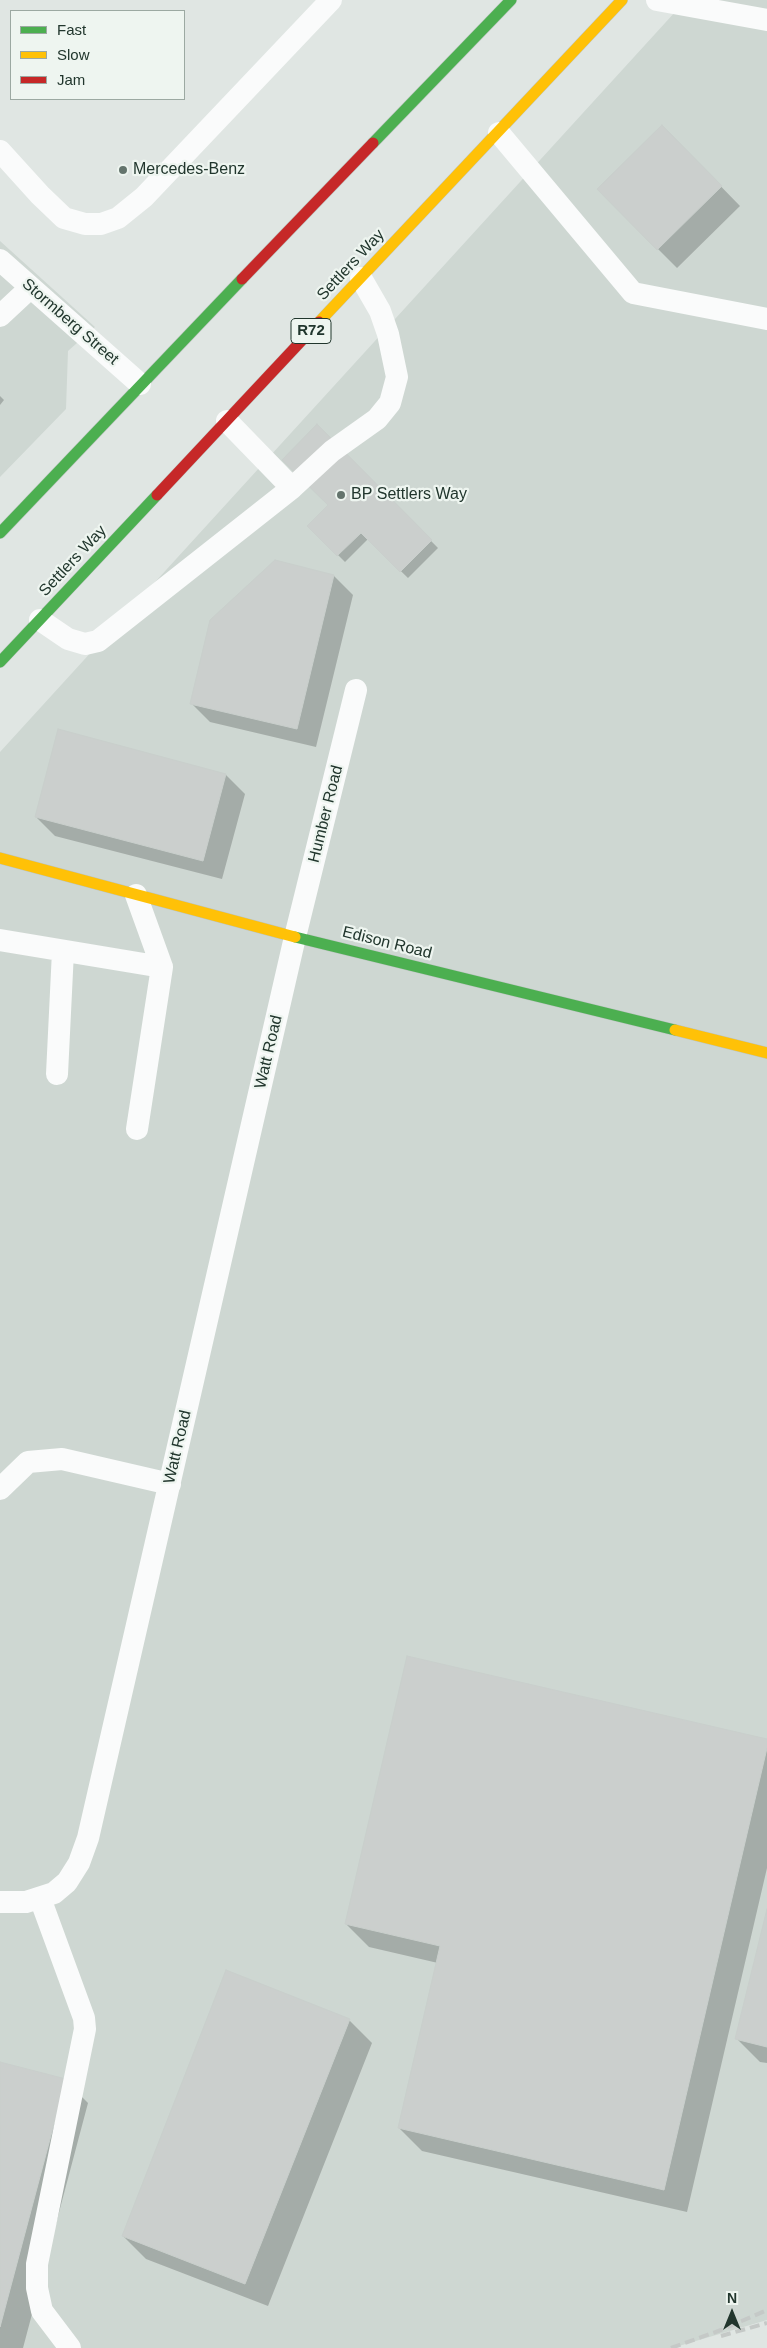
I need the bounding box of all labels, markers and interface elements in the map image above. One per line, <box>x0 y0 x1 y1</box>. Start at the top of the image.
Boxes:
legend <box>10 10 185 100</box>
text: Fast <box>57 21 86 38</box>
text: Slow <box>57 46 90 63</box>
text: Jam <box>57 71 85 88</box>
place label: Mercedes-Benz <box>133 160 245 180</box>
marker: Mercedes-Benz <box>117 164 129 176</box>
street label: Settlers Way <box>313 226 389 304</box>
street label: Stormberg Street <box>18 275 122 369</box>
road number: R72 <box>291 318 331 344</box>
place label: BP Settlers Way <box>351 485 467 505</box>
marker: BP Settlers Way <box>335 489 347 501</box>
street label: Settlers Way <box>35 522 111 600</box>
street label: Humber Road <box>305 763 347 865</box>
street label: Edison Road <box>340 923 434 963</box>
street label: Watt Road <box>251 1013 287 1091</box>
street label: Watt Road <box>160 1408 196 1486</box>
north arrow <box>707 2288 757 2338</box>
text: N <box>727 2290 737 2306</box>

